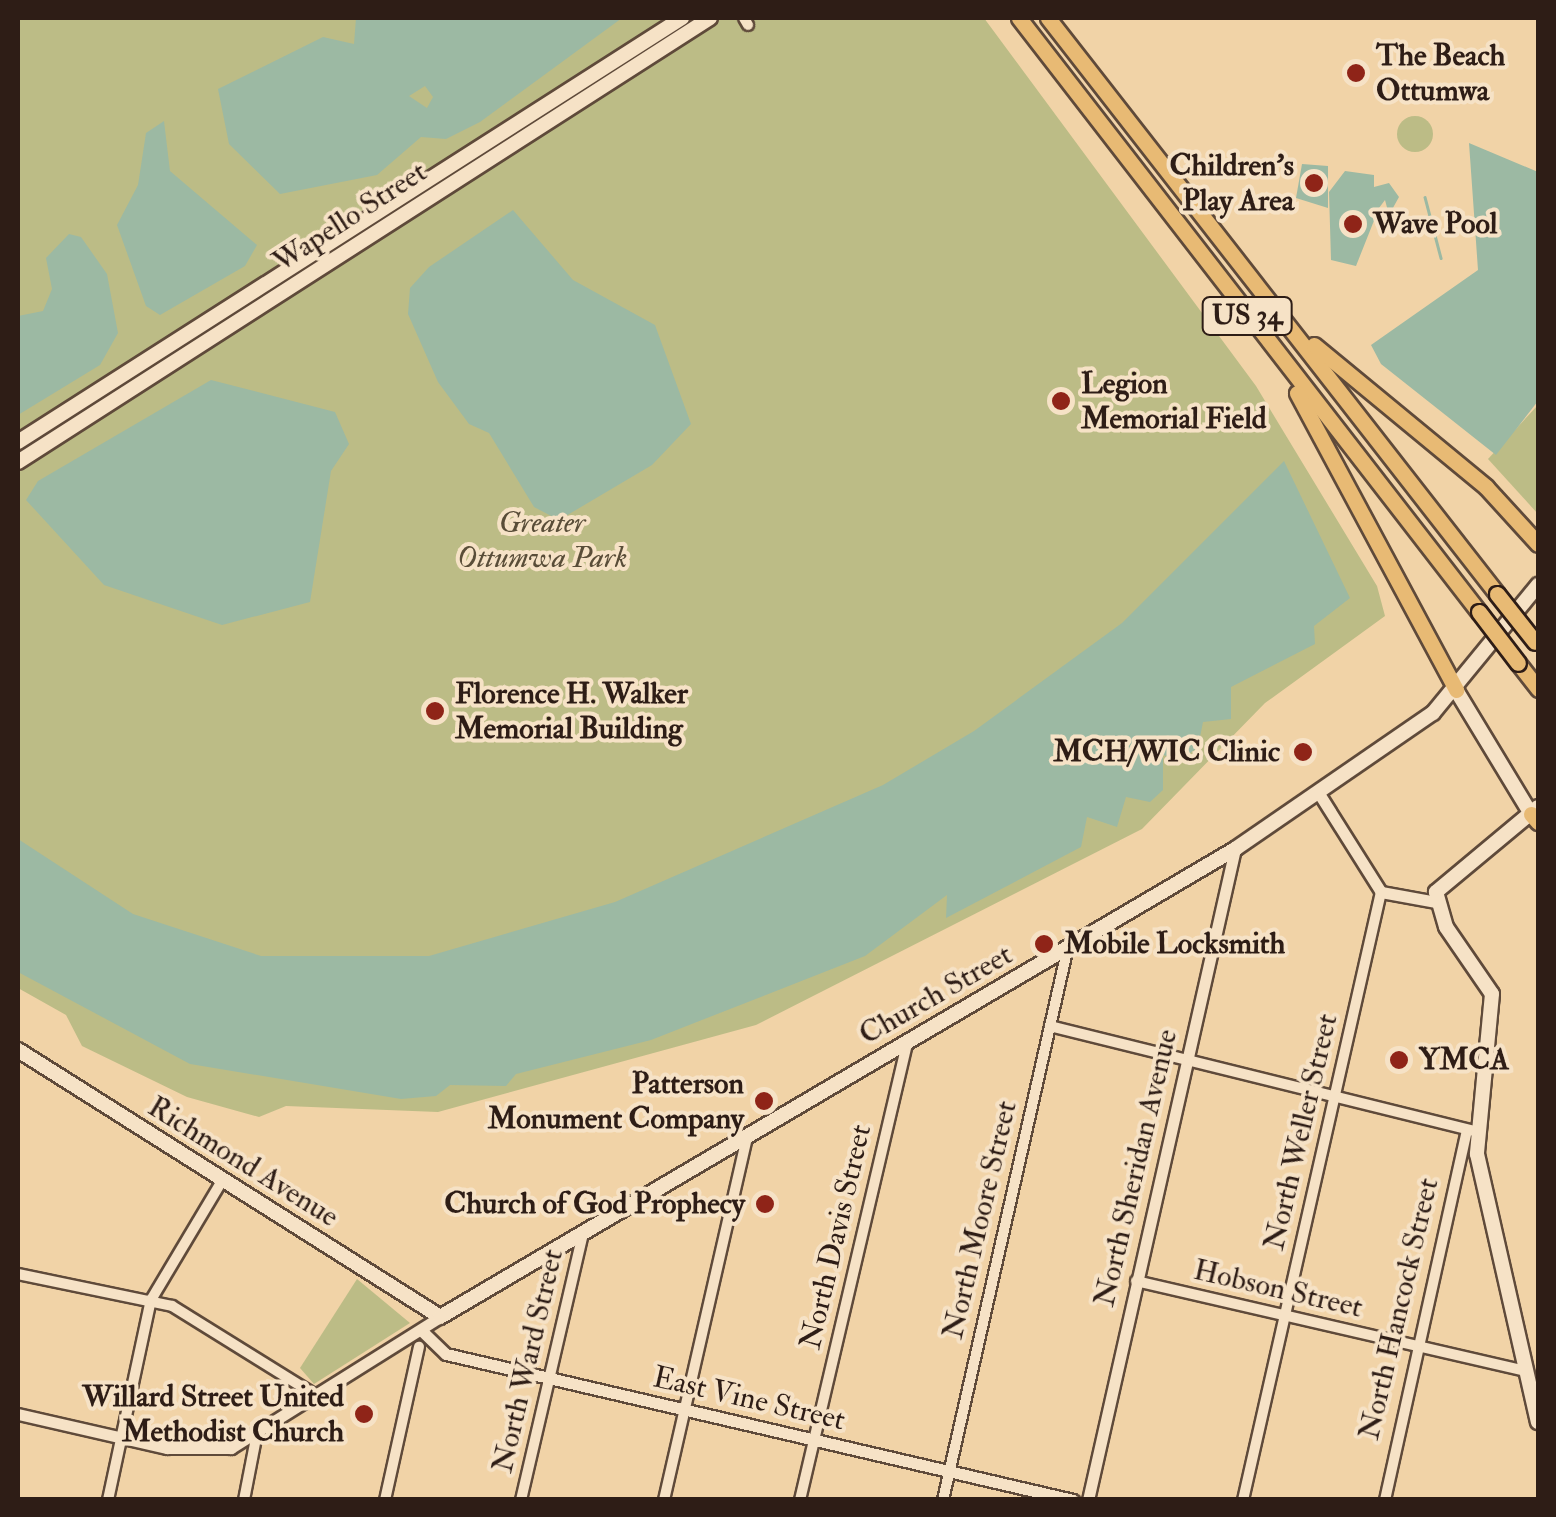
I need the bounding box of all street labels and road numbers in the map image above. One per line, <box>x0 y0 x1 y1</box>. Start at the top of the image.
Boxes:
street label: Wapello Street <box>266 154 434 280</box>
road number: US 34 <box>1200 293 1294 339</box>
street label: Church Street <box>853 937 1019 1053</box>
street label: North Weller Street <box>1256 1010 1346 1254</box>
street label: North Sheridan Avenue <box>1087 1026 1185 1310</box>
street label: Richmond Avenue <box>141 1089 345 1235</box>
street label: North Moore Street <box>935 1097 1025 1343</box>
street label: North Davis Street <box>793 1121 879 1353</box>
street label: North Hancock Street <box>1351 1175 1447 1443</box>
street label: North Ward Street <box>485 1246 571 1476</box>
street label: Hobson Street <box>1190 1252 1366 1326</box>
street label: East Vine Street <box>649 1359 849 1439</box>

